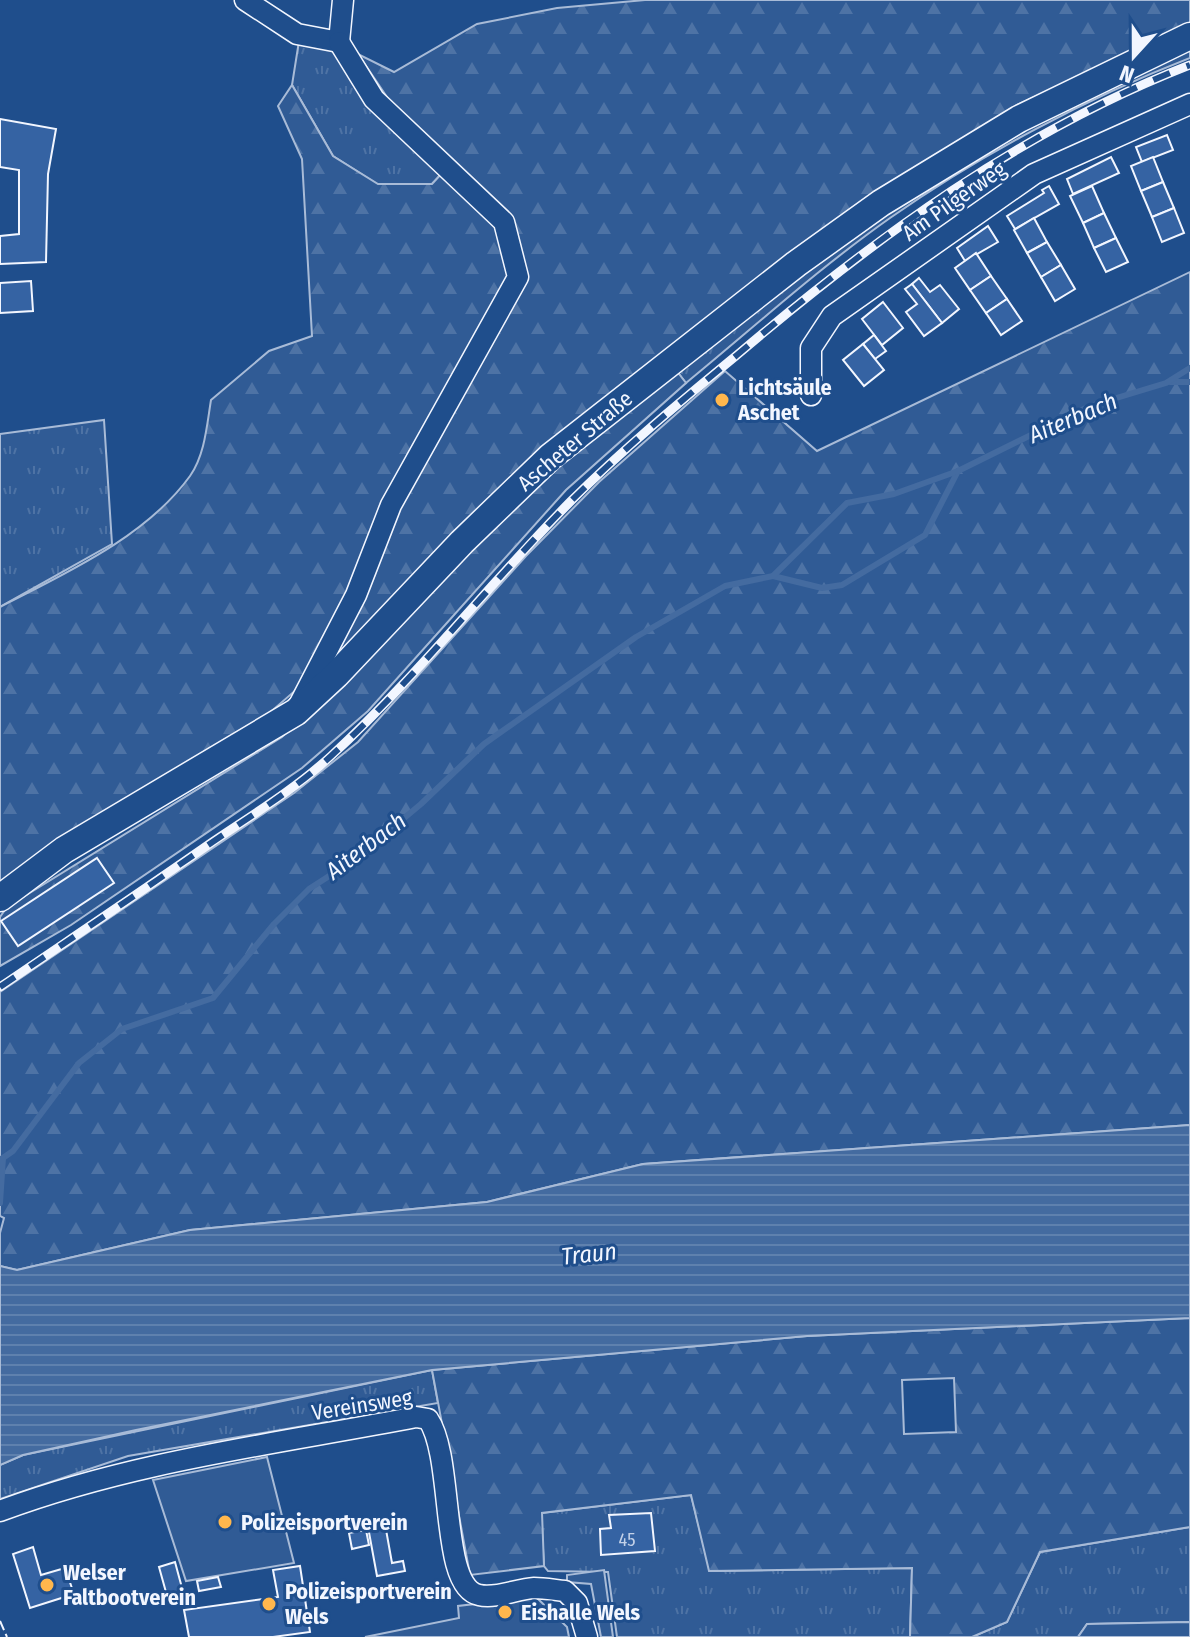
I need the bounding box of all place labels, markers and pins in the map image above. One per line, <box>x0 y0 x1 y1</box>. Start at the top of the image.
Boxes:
place label: Lichtsäule Aschet <box>737 374 832 426</box>
marker: Lichtsäule Aschet <box>713 391 731 409</box>
place label: Polizeisportverein <box>241 1509 408 1536</box>
marker: Polizeisportverein <box>216 1513 234 1531</box>
place label: Welser Faltbootverein <box>63 1559 196 1611</box>
marker: Welser Faltbootverein <box>38 1576 56 1594</box>
place label: Polizeisportverein Wels <box>285 1578 452 1630</box>
marker: Polizeisportverein Wels <box>260 1595 278 1613</box>
place label: Eishalle Wels <box>521 1599 641 1626</box>
marker: Eishalle Wels <box>496 1603 514 1621</box>

